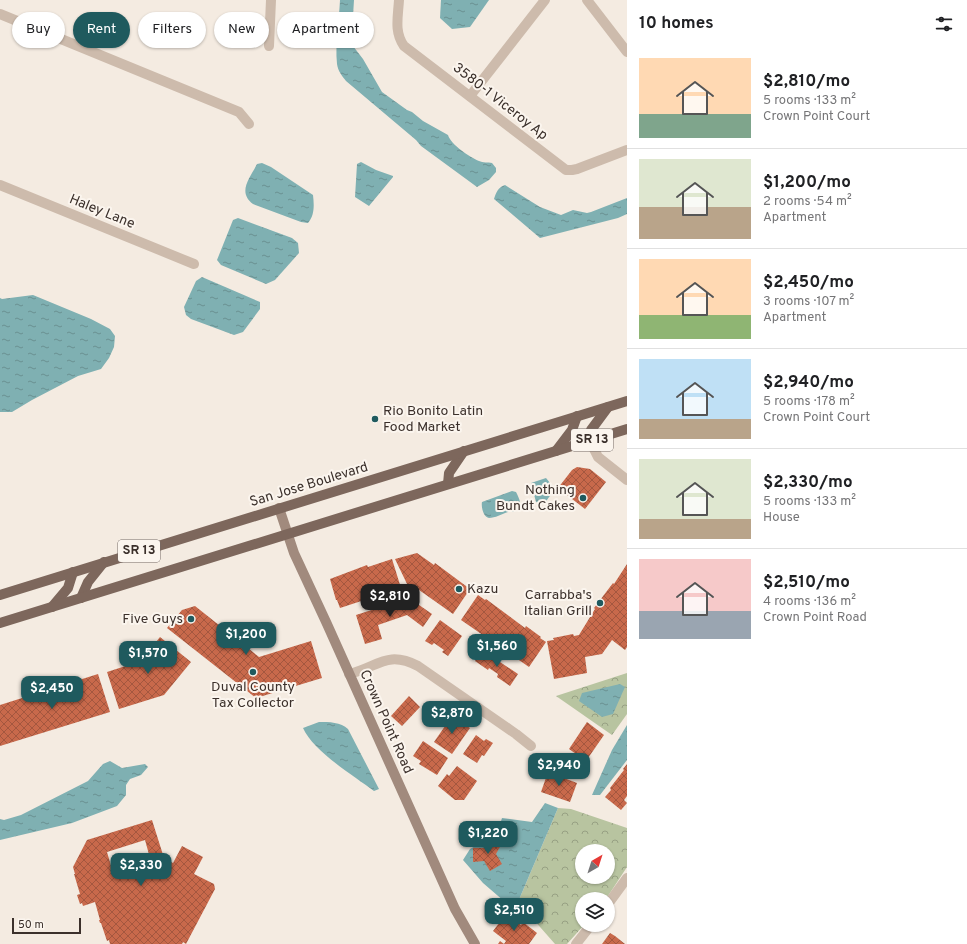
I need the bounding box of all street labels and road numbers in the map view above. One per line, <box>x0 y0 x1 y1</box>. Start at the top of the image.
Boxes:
street label: 3580-1 Viceroy Ap <box>449 60 551 144</box>
street label: Haley Lane <box>67 191 137 233</box>
road number: SR 13 <box>571 429 613 451</box>
street label: San Jose Boulevard <box>248 459 370 511</box>
road number: SR 13 <box>118 540 160 562</box>
street label: Crown Point Road <box>355 667 417 777</box>

